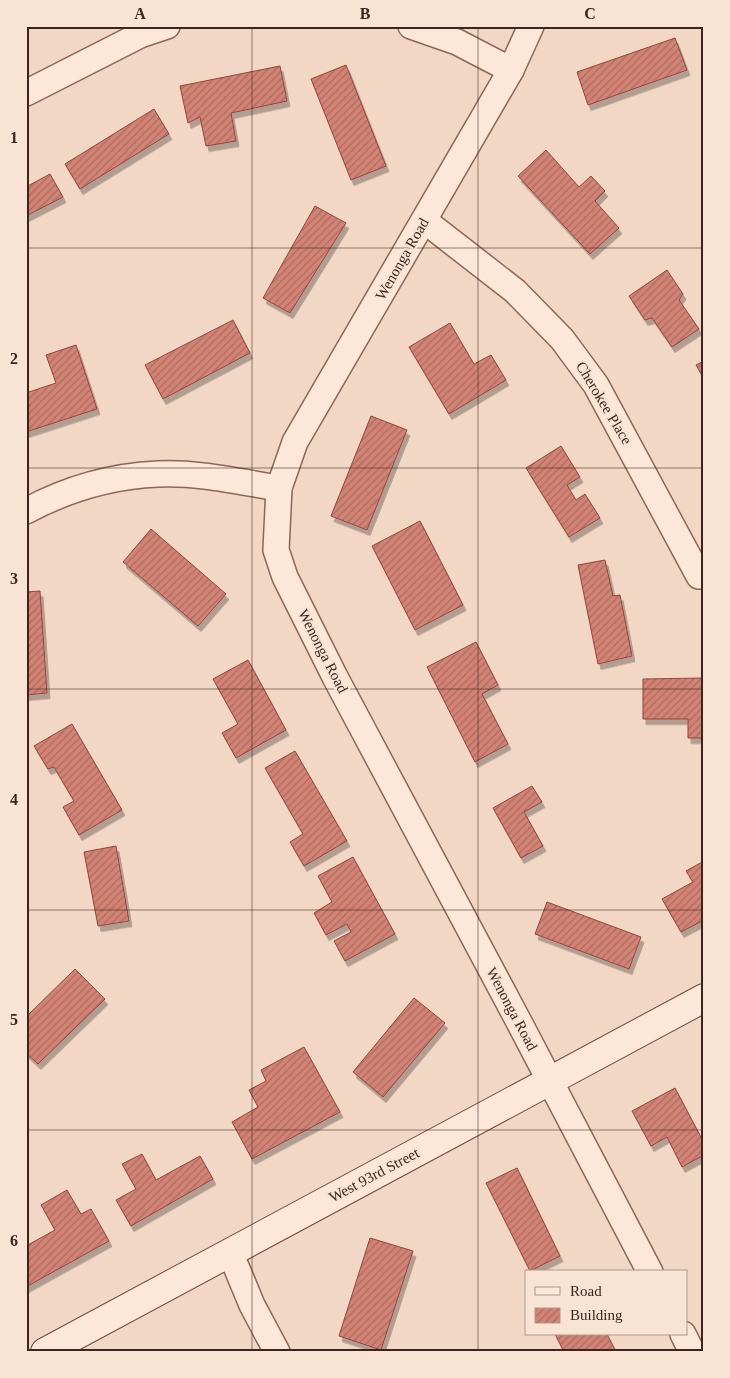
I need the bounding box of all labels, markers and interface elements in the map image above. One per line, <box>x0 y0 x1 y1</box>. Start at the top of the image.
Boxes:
text: A <box>134 5 146 22</box>
text: B <box>360 5 371 22</box>
text: C <box>584 5 596 22</box>
text: 1 <box>10 129 18 146</box>
street label: Wenonga Road <box>372 215 432 303</box>
text: 2 <box>10 350 18 367</box>
street label: Cherokee Place <box>573 359 635 448</box>
text: 3 <box>10 570 18 587</box>
street label: Wenonga Road <box>295 607 351 696</box>
text: 4 <box>10 791 18 808</box>
street label: Wenonga Road <box>483 965 541 1054</box>
text: 5 <box>10 1011 18 1028</box>
street label: West 93rd Street <box>326 1144 422 1205</box>
text: 6 <box>10 1232 18 1249</box>
legend <box>525 1270 688 1336</box>
text: Road <box>570 1283 602 1299</box>
text: Building <box>570 1307 623 1323</box>

